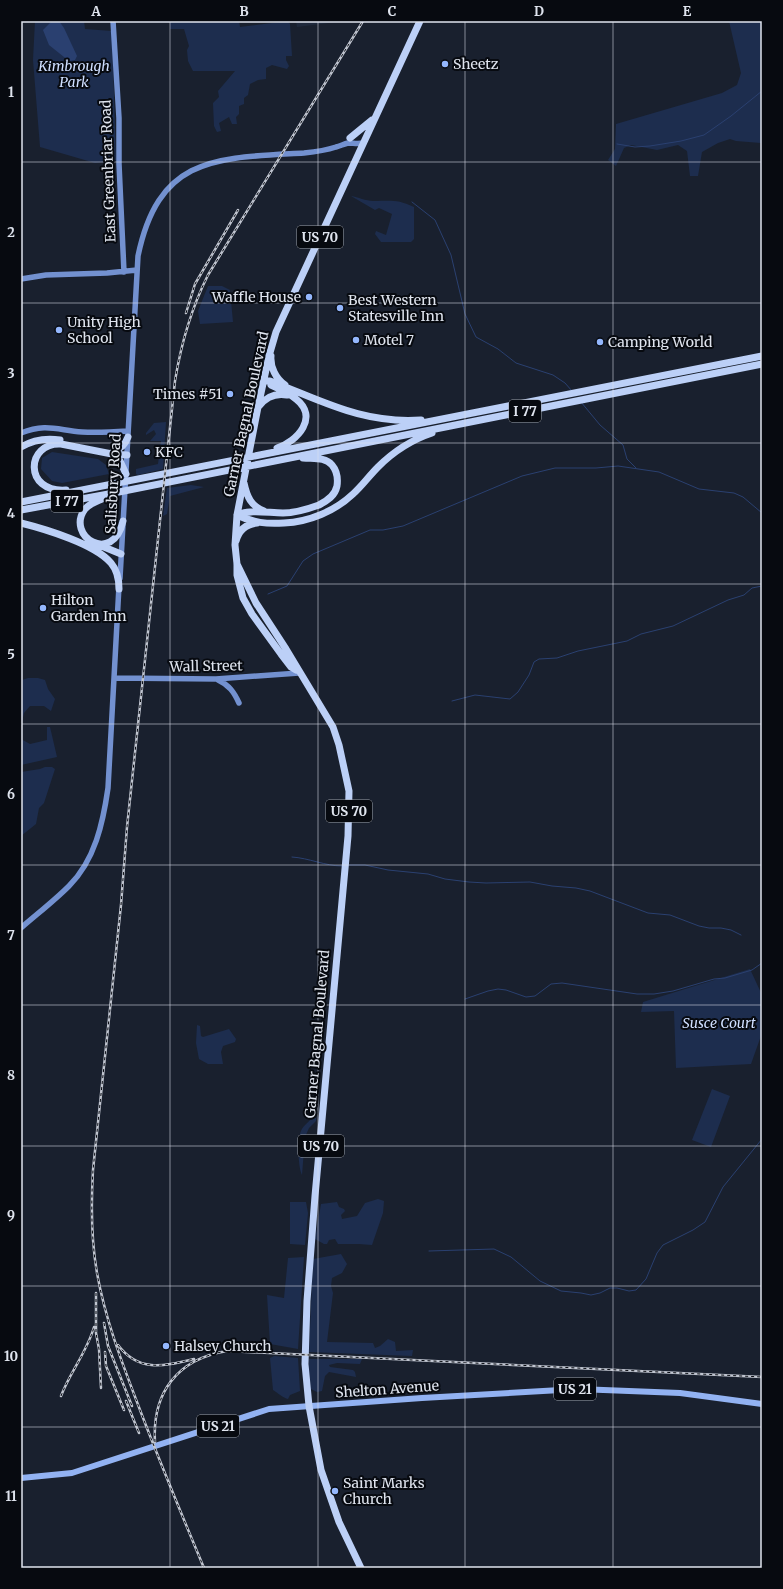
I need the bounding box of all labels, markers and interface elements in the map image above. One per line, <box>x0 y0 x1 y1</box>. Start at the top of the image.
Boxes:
text: A <box>90 3 101 20</box>
text: B <box>239 3 249 20</box>
text: C <box>388 3 397 20</box>
text: D <box>534 3 544 20</box>
text: E <box>683 3 692 20</box>
place label: Sheetz <box>453 55 499 73</box>
park label: Kimbrough Park <box>37 57 110 91</box>
marker: Sheetz <box>440 59 450 69</box>
text: 1 <box>8 84 14 101</box>
street label: East Greenbriar Road <box>96 99 119 243</box>
text: 2 <box>7 224 15 241</box>
road number: US 70 <box>297 226 343 248</box>
place label: Waffle House <box>211 288 301 306</box>
place label: Best Western Statesville Inn <box>348 291 444 325</box>
marker: Waffle House <box>304 292 314 302</box>
marker: Best Western Statesville Inn <box>335 303 345 313</box>
place label: Unity High School <box>67 313 141 347</box>
marker: Unity High School <box>54 325 64 335</box>
street label: Garner Bagnal Boulevard <box>220 329 272 498</box>
place label: Motel 7 <box>364 331 414 349</box>
place label: Camping World <box>608 333 713 351</box>
marker: Motel 7 <box>351 335 361 345</box>
marker: Camping World <box>595 337 605 347</box>
text: 3 <box>7 365 15 382</box>
place label: Times #51 <box>153 385 222 403</box>
marker: Times #51 <box>225 389 235 399</box>
road number: I 77 <box>509 400 541 422</box>
street label: Salisbury Road <box>101 433 125 535</box>
place label: KFC <box>155 443 183 461</box>
marker: KFC <box>142 447 152 457</box>
road number: I 77 <box>51 490 83 512</box>
text: 4 <box>7 505 16 522</box>
place label: Hilton Garden Inn <box>51 591 127 625</box>
marker: Hilton Garden Inn <box>38 603 48 613</box>
text: 5 <box>7 646 15 663</box>
street label: Wall Street <box>168 656 243 676</box>
text: 6 <box>7 786 15 803</box>
road number: US 70 <box>326 800 372 822</box>
text: 7 <box>7 927 15 944</box>
street label: Garner Bagnal Boulevard <box>301 949 333 1119</box>
park label: Susce Court <box>682 1014 756 1032</box>
text: 8 <box>7 1067 15 1084</box>
road number: US 70 <box>298 1135 344 1157</box>
text: 9 <box>7 1207 15 1224</box>
place label: Halsey Church <box>174 1337 272 1355</box>
marker: Halsey Church <box>161 1341 171 1351</box>
text: 10 <box>4 1348 18 1365</box>
street label: Shelton Avenue <box>335 1376 439 1402</box>
road number: US 21 <box>554 1378 596 1400</box>
road number: US 21 <box>197 1415 239 1437</box>
place label: Saint Marks Church <box>343 1474 425 1508</box>
marker: Saint Marks Church <box>330 1486 340 1496</box>
text: 11 <box>5 1488 17 1505</box>

